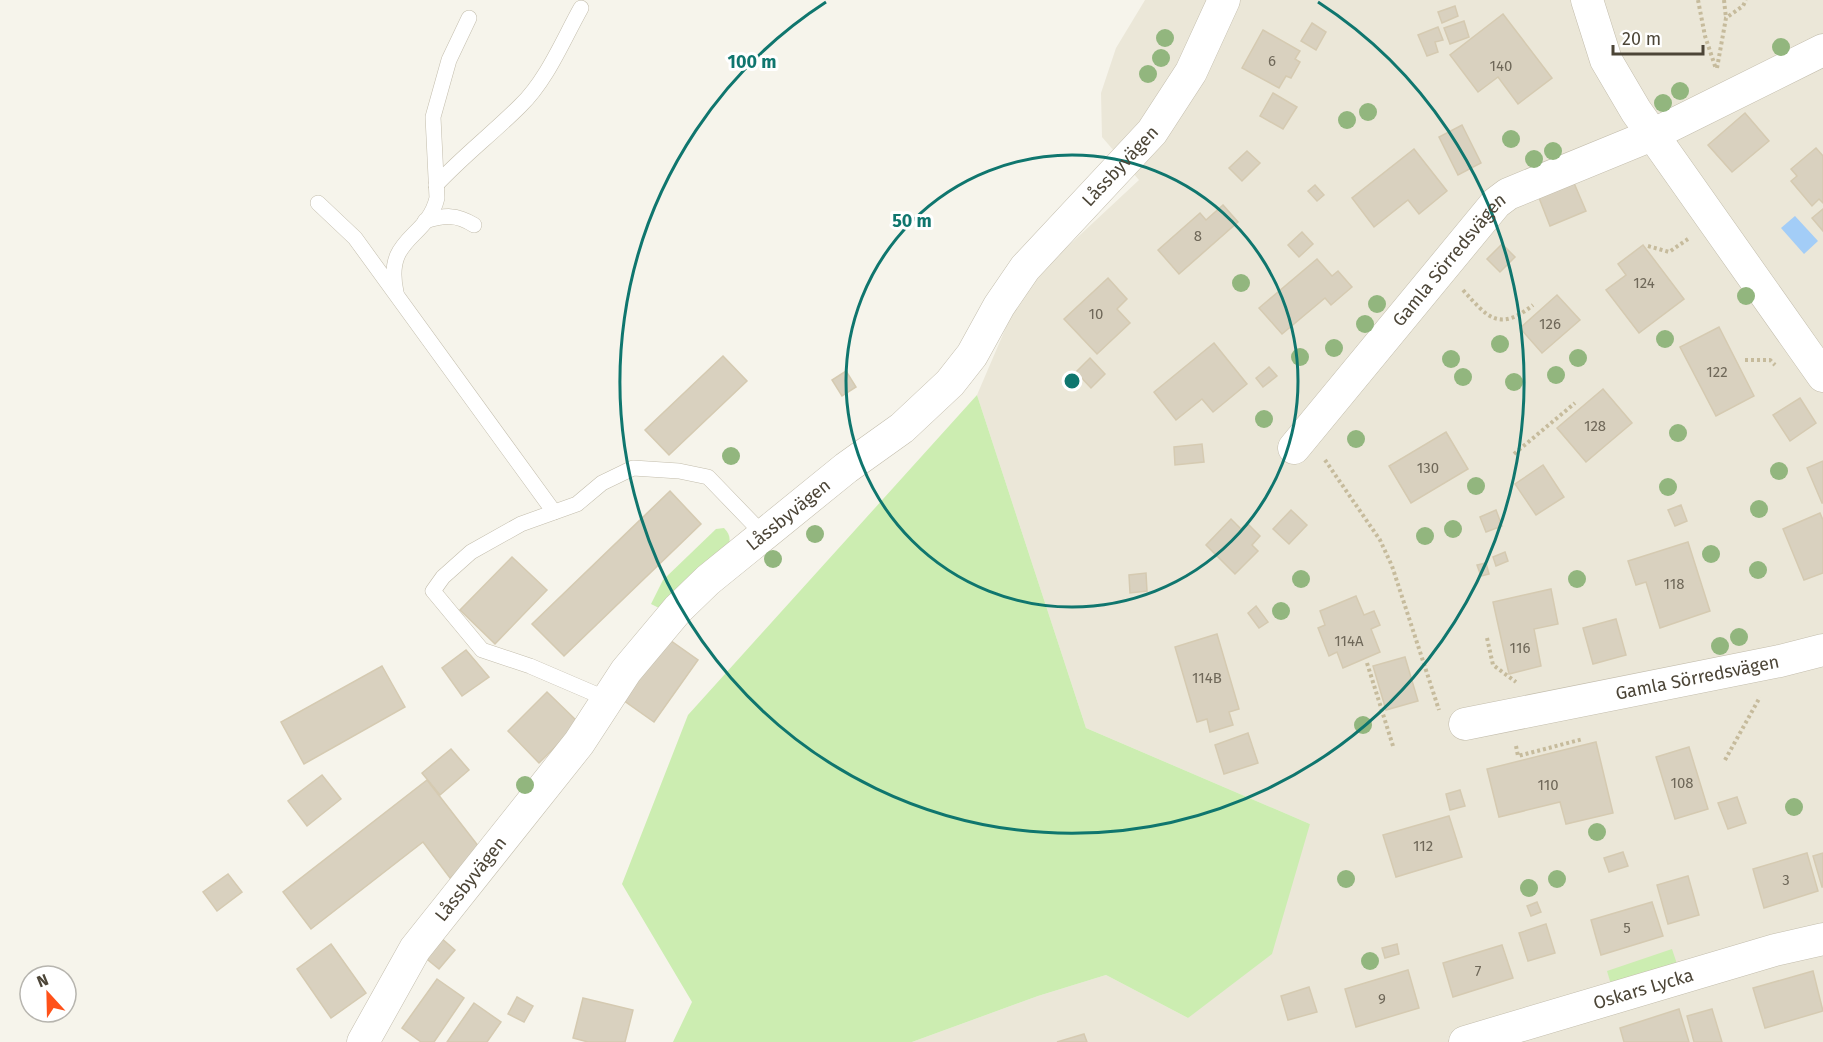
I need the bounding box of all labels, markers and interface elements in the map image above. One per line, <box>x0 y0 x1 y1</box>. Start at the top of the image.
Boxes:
scale bar <box>1613 18 1703 56</box>
text: 20 m <box>1622 28 1661 50</box>
text: 100 m <box>728 51 776 73</box>
house number: 6 <box>1268 52 1276 70</box>
house number: 140 <box>1490 57 1512 75</box>
street label: Låssbyvägen <box>1077 121 1163 211</box>
street label: Gamla Sörredsvägen <box>1388 188 1510 331</box>
text: 50 m <box>892 210 932 232</box>
house number: 8 <box>1194 227 1202 245</box>
house number: 124 <box>1633 274 1655 292</box>
house number: 10 <box>1089 305 1103 323</box>
house number: 126 <box>1539 315 1561 333</box>
house number: 122 <box>1706 363 1728 381</box>
centre of rings <box>1062 371 1082 391</box>
house number: 128 <box>1584 417 1606 435</box>
house number: 130 <box>1417 459 1439 477</box>
street label: Låssbyvägen <box>742 474 835 556</box>
house number: 118 <box>1663 575 1685 593</box>
house number: 114A <box>1334 632 1364 650</box>
house number: 116 <box>1510 639 1530 657</box>
street label: Gamla Sörredsvägen <box>1614 650 1781 705</box>
house number: 114B <box>1192 669 1222 687</box>
house number: 108 <box>1670 774 1694 792</box>
house number: 110 <box>1537 776 1559 794</box>
street label: Låssbyvägen <box>430 832 511 926</box>
house number: 112 <box>1413 837 1433 855</box>
house number: 3 <box>1782 871 1790 889</box>
house number: 5 <box>1623 919 1631 937</box>
house number: 7 <box>1475 962 1482 980</box>
north arrow <box>18 964 78 1024</box>
street label: Oskars Lycka <box>1591 964 1696 1014</box>
text: N <box>34 970 51 991</box>
house number: 9 <box>1378 990 1386 1008</box>

